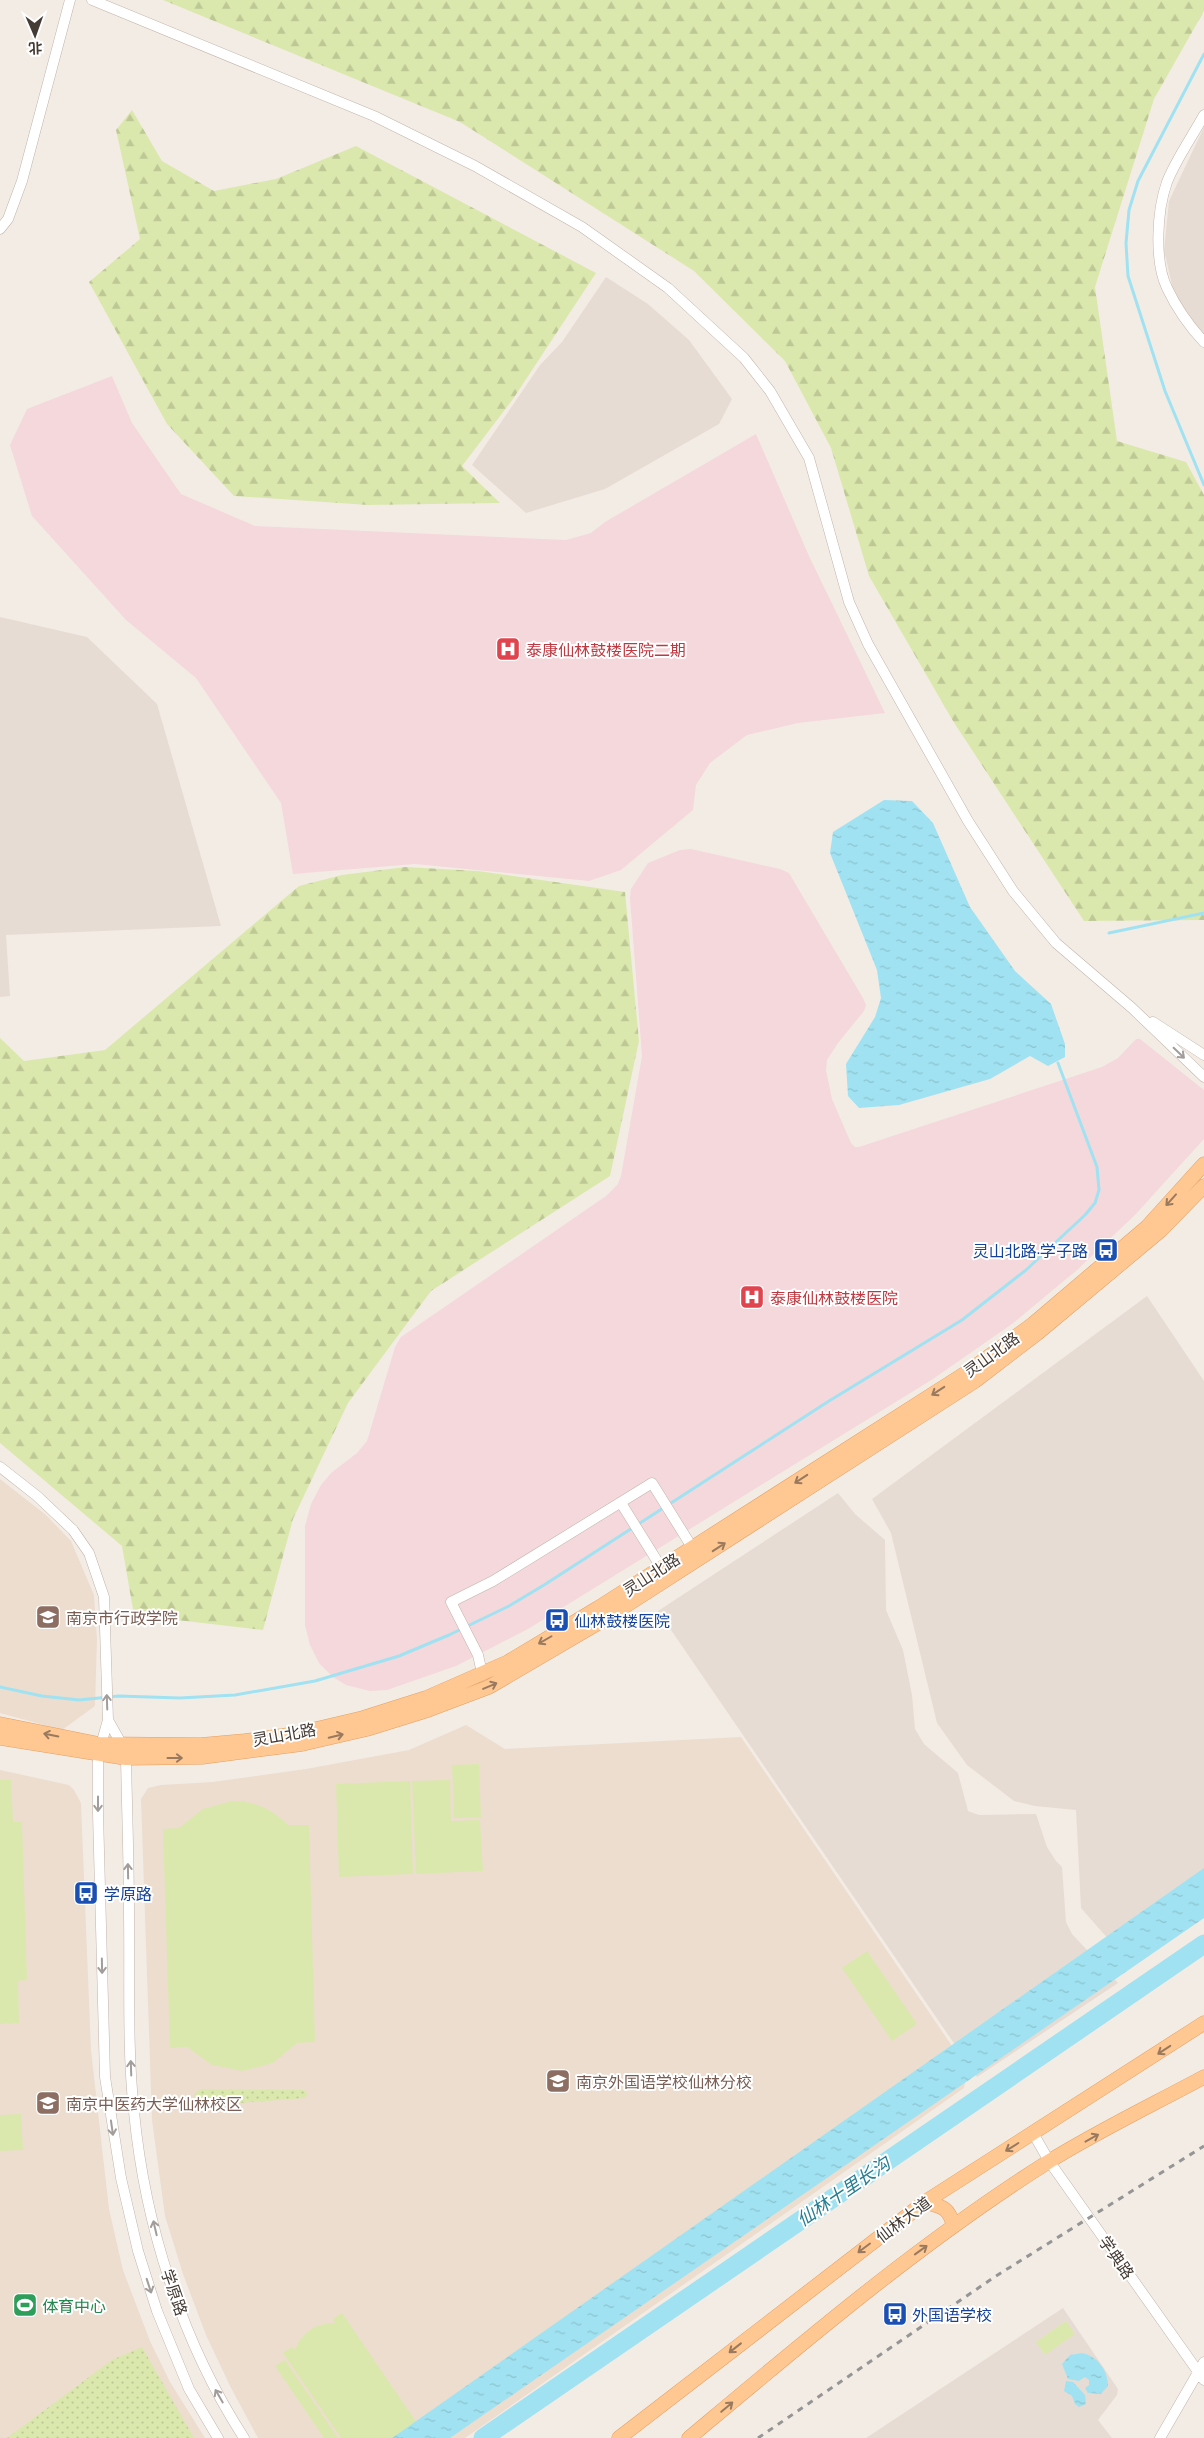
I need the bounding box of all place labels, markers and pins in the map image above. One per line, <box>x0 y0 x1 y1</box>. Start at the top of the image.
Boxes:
hospital icon: 泰康仙林鼓楼医院二期 <box>495 636 521 662</box>
place label: 泰康仙林鼓楼医院二期 <box>526 640 686 659</box>
bus stop icon: 灵山北路·学子路 <box>1093 1237 1119 1263</box>
place label: 灵山北路·学子路 <box>973 1241 1088 1260</box>
hospital icon: 泰康仙林鼓楼医院 <box>739 1284 765 1310</box>
place label: 泰康仙林鼓楼医院 <box>770 1288 898 1307</box>
school or university icon: 南京市行政学院 <box>35 1604 61 1630</box>
bus stop icon: 仙林鼓楼医院 <box>544 1607 570 1633</box>
place label: 南京市行政学院 <box>66 1608 178 1627</box>
place label: 仙林鼓楼医院 <box>574 1611 670 1630</box>
bus stop icon: 学原路 <box>73 1880 99 1906</box>
place label: 学原路 <box>104 1884 152 1903</box>
school or university icon: 南京外国语学校仙林分校 <box>545 2068 571 2094</box>
place label: 南京外国语学校仙林分校 <box>576 2072 752 2091</box>
school or university icon: 南京中医药大学仙林校区 <box>35 2090 61 2116</box>
place label: 南京中医药大学仙林校区 <box>66 2094 242 2113</box>
sports icon: 体育中心 <box>12 2292 38 2318</box>
place label: 体育中心 <box>42 2296 106 2315</box>
bus stop icon: 外国语学校 <box>882 2301 908 2327</box>
place label: 外国语学校 <box>912 2305 992 2324</box>

